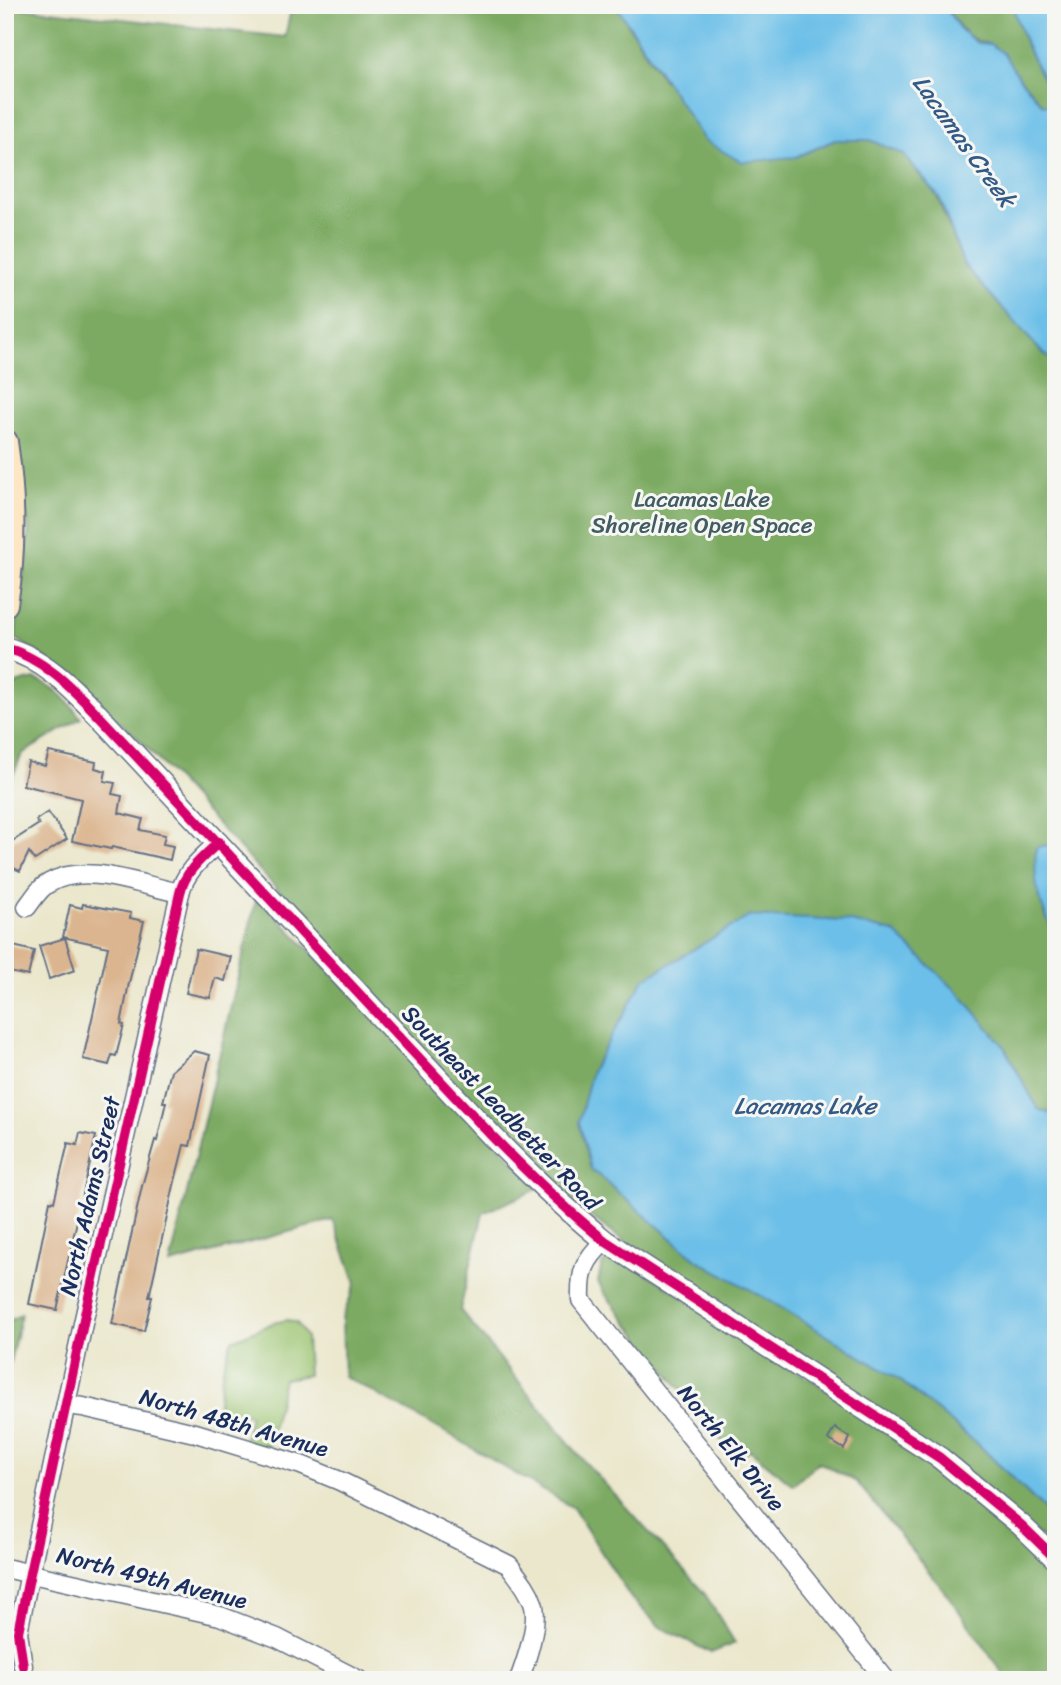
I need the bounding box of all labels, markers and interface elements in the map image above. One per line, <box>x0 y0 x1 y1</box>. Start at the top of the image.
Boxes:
water label: Lacamas Creek <box>901 66 1029 219</box>
park label: Lacamas Lake Shoreline Open Space <box>591 479 813 546</box>
street label: Southeast Leadbetter Road <box>391 995 612 1222</box>
water label: Lacamas Lake <box>734 1085 879 1127</box>
street label: North Adams Street <box>47 1090 133 1300</box>
street label: North Elk Drive <box>666 1375 796 1521</box>
street label: North 48th Avenue <box>135 1376 333 1470</box>
street label: North 49th Avenue <box>52 1535 252 1621</box>

